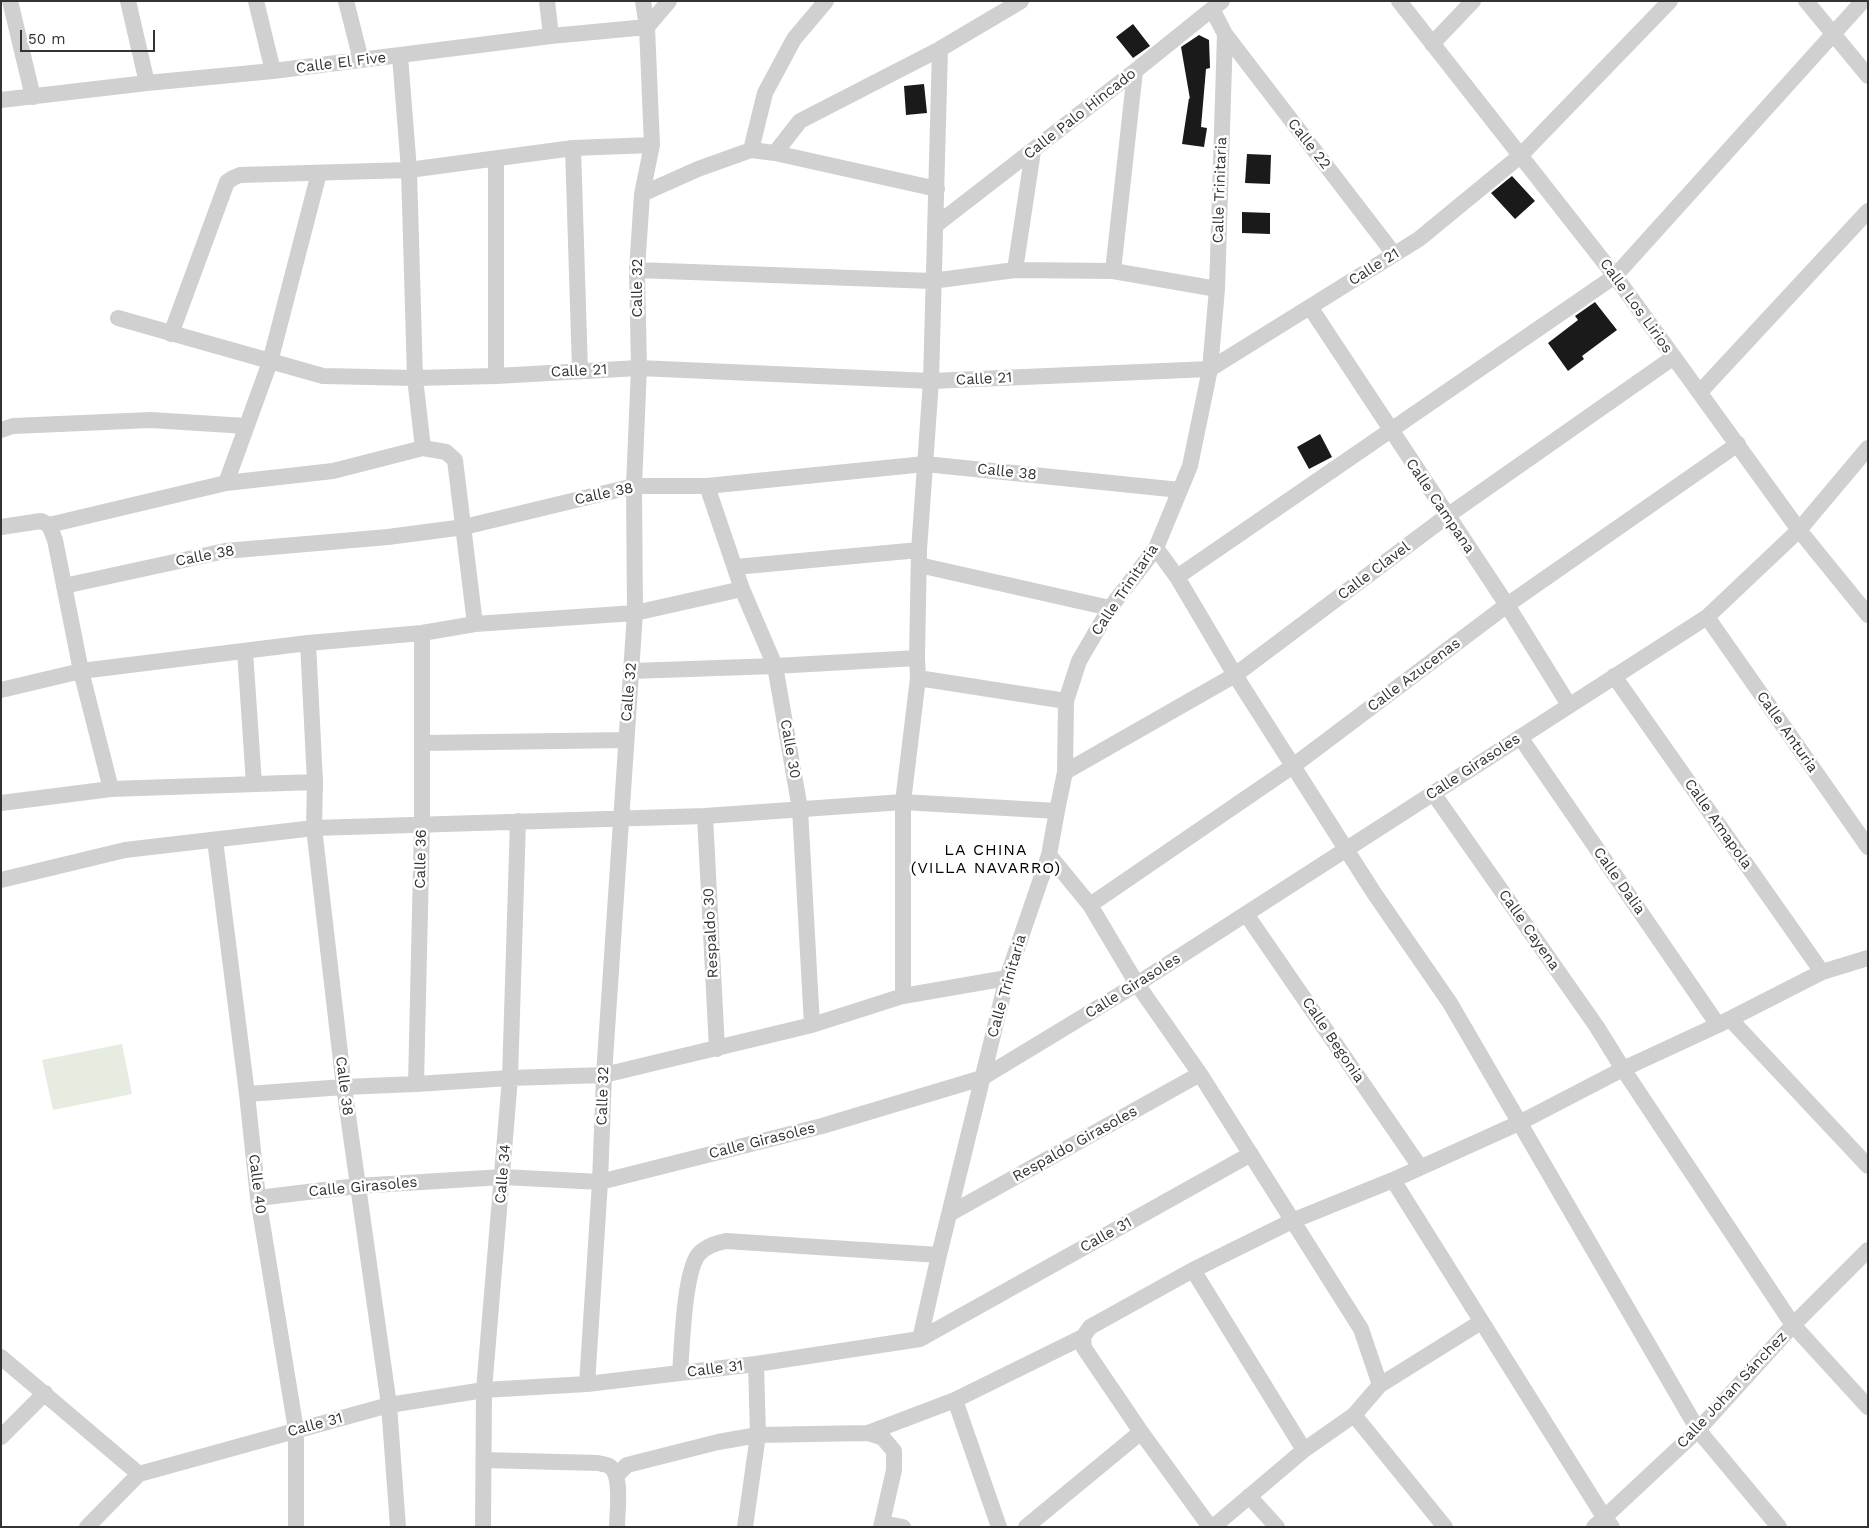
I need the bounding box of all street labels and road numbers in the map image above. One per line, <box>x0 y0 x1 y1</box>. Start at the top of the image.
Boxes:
street label: Calle El Five <box>295 49 387 77</box>
street label: Calle Palo Hincado <box>1020 65 1140 163</box>
street label: Calle 22 <box>1284 115 1334 173</box>
street label: Calle Trinitaria <box>1209 136 1231 244</box>
street label: Calle 21 <box>1345 244 1403 290</box>
street label: Calle Los Lirios <box>1596 255 1676 357</box>
street label: Calle 32 <box>629 258 647 318</box>
street label: Calle 21 <box>550 361 608 381</box>
street label: Calle 21 <box>955 369 1013 389</box>
street label: Calle Campana <box>1402 455 1478 557</box>
street label: Calle 38 <box>976 460 1038 484</box>
street label: Calle 38 <box>573 479 635 509</box>
street label: Calle Clavel <box>1334 538 1414 604</box>
street label: Calle 38 <box>174 541 236 571</box>
street label: Calle Trinitaria <box>1088 541 1162 639</box>
street label: Calle Azucenas <box>1364 634 1464 716</box>
street label: Calle 32 <box>617 662 641 722</box>
street label: Calle Anturia <box>1752 688 1822 776</box>
street label: Calle 30 <box>776 718 804 780</box>
street label: Calle Girasoles <box>1422 730 1524 804</box>
street label: Calle Amapola <box>1680 775 1756 873</box>
street label: Calle 36 <box>411 829 431 889</box>
street label: Calle Dalia <box>1589 844 1649 918</box>
street label: Calle Cayena <box>1495 886 1563 974</box>
street label: Respaldo 30 <box>700 887 722 979</box>
street label: Calle Trinitaria <box>984 932 1030 1040</box>
street label: Calle Girasoles <box>1082 949 1184 1023</box>
street label: Calle Begonia <box>1298 994 1368 1086</box>
street label: Calle 38 <box>331 1055 357 1117</box>
street label: Calle 32 <box>593 1066 613 1126</box>
street label: Respaldo Girasoles <box>1010 1102 1140 1186</box>
street label: Calle Girasoles <box>707 1119 817 1163</box>
street label: Calle 34 <box>491 1144 515 1204</box>
street label: Calle 40 <box>244 1153 270 1215</box>
street label: Calle Girasoles <box>308 1173 418 1201</box>
street label: Calle 31 <box>1077 1213 1135 1257</box>
street label: Calle Johan Sánchez <box>1673 1328 1791 1452</box>
street label: Calle 31 <box>686 1357 744 1381</box>
street label: Calle 31 <box>285 1409 345 1441</box>

